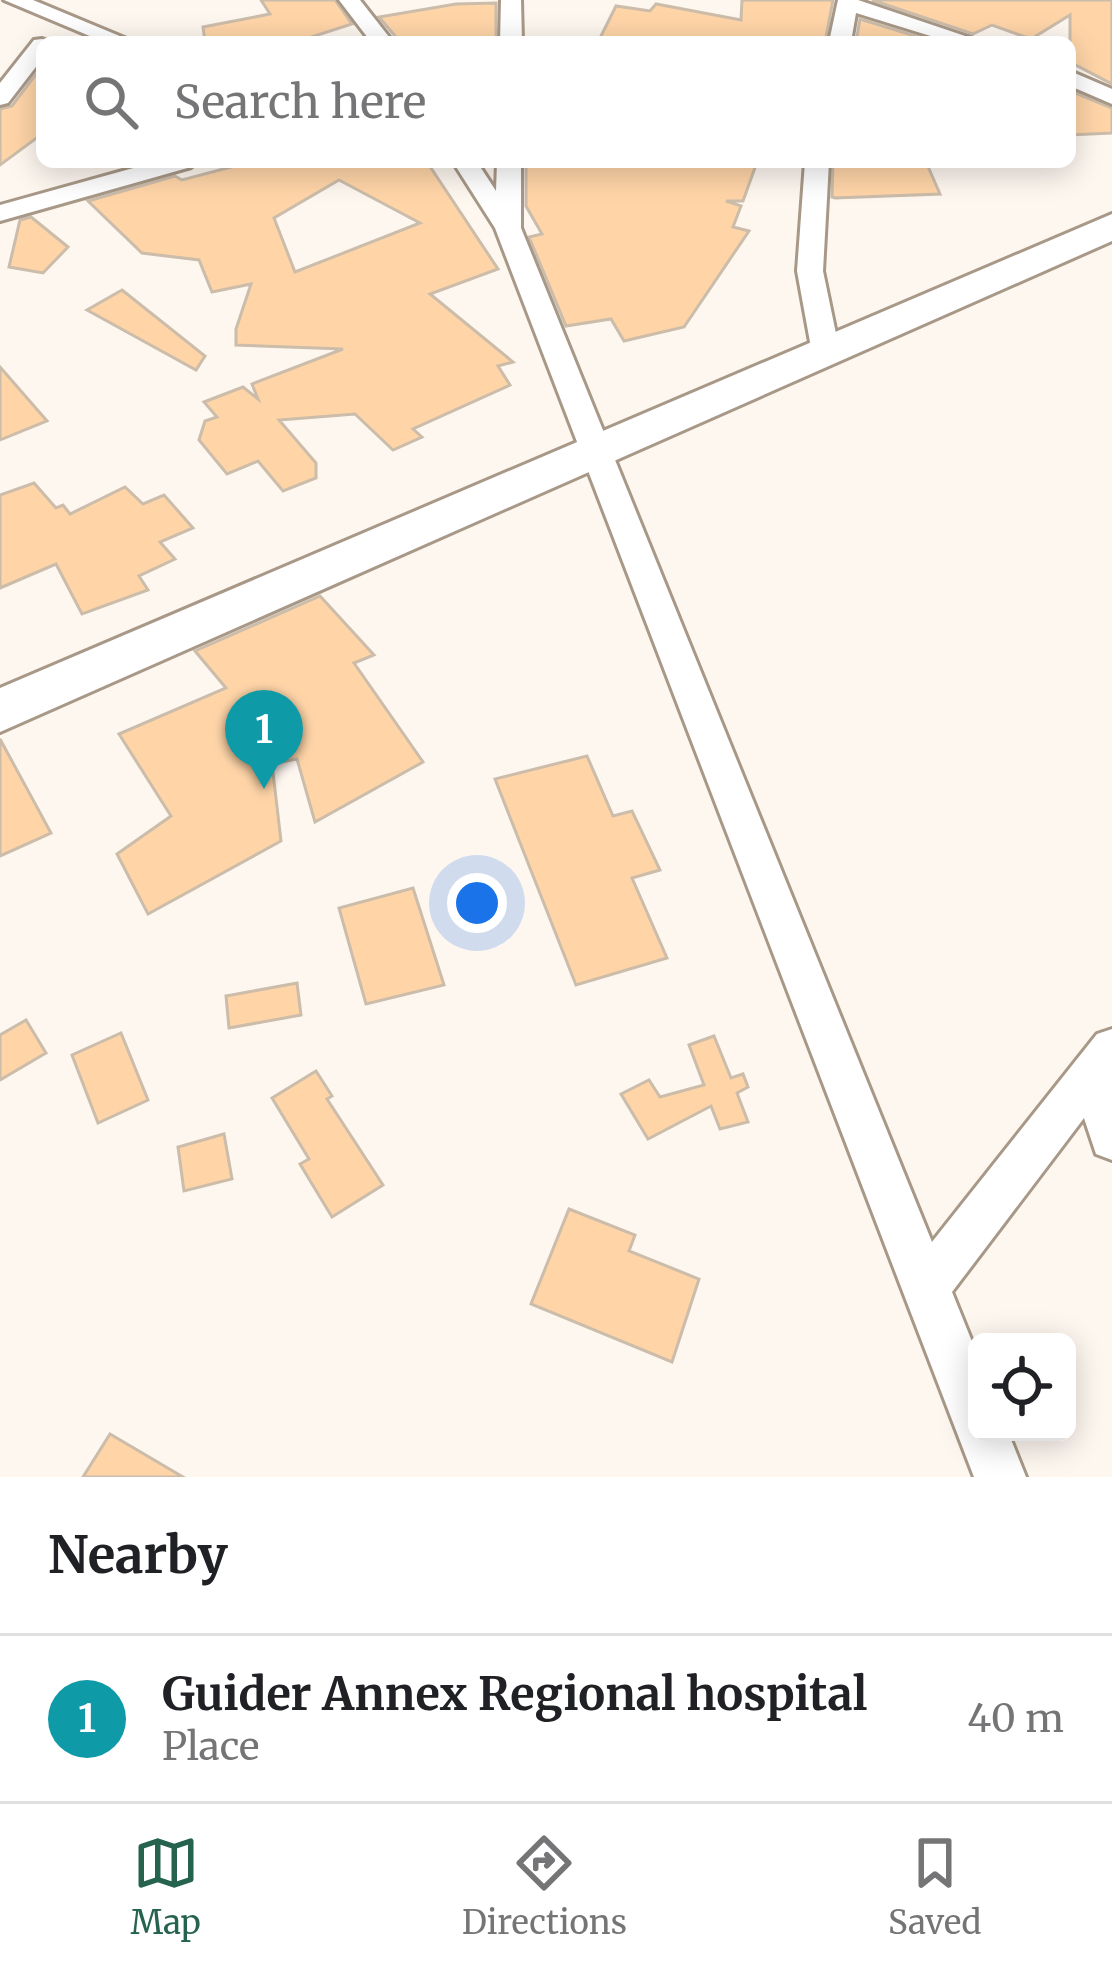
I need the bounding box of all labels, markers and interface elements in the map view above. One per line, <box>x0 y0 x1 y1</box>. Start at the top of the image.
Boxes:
search box <box>36 36 1076 168</box>
icon: search <box>78 69 144 135</box>
text: Search here <box>174 74 426 130</box>
pin: 1 <box>225 690 303 789</box>
your location <box>447 873 507 933</box>
map controls <box>968 1333 1076 1441</box>
button: locate <box>968 1333 1076 1441</box>
text: Nearby <box>48 1523 228 1587</box>
text: Guider Annex Regional hospital <box>162 1666 867 1722</box>
text: 1 <box>78 1694 96 1743</box>
text: 40 m <box>967 1694 1064 1743</box>
text: Place <box>162 1722 259 1771</box>
tab: Map <box>131 1830 201 1943</box>
tab: Directions <box>462 1830 627 1943</box>
tab: Saved <box>888 1830 981 1943</box>

